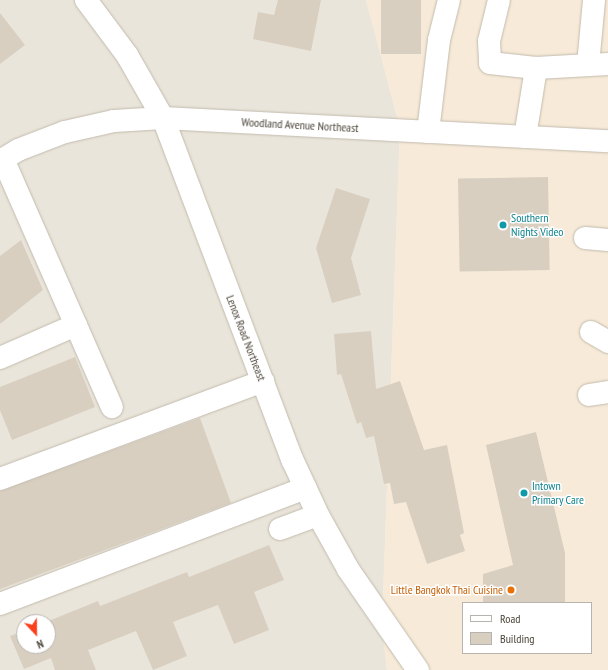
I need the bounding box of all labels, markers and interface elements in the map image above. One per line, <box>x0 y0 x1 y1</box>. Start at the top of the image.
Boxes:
street label: Woodland Avenue Northeast <box>241 115 359 135</box>
place label: Southern Nights Video <box>511 211 564 239</box>
marker: Southern Nights Video <box>498 220 508 230</box>
street label: Lenox Road Northeast <box>223 293 269 383</box>
place label: Intown Primary Care <box>532 479 584 507</box>
marker: Intown Primary Care <box>519 488 529 498</box>
place label: Little Bangkok Thai Cuisine <box>390 583 503 597</box>
marker: Little Bangkok Thai Cuisine <box>506 585 516 595</box>
legend <box>462 602 592 654</box>
text: Road <box>500 611 520 626</box>
north arrow <box>16 614 56 654</box>
text: Building <box>500 631 535 646</box>
text: N <box>35 637 46 652</box>

